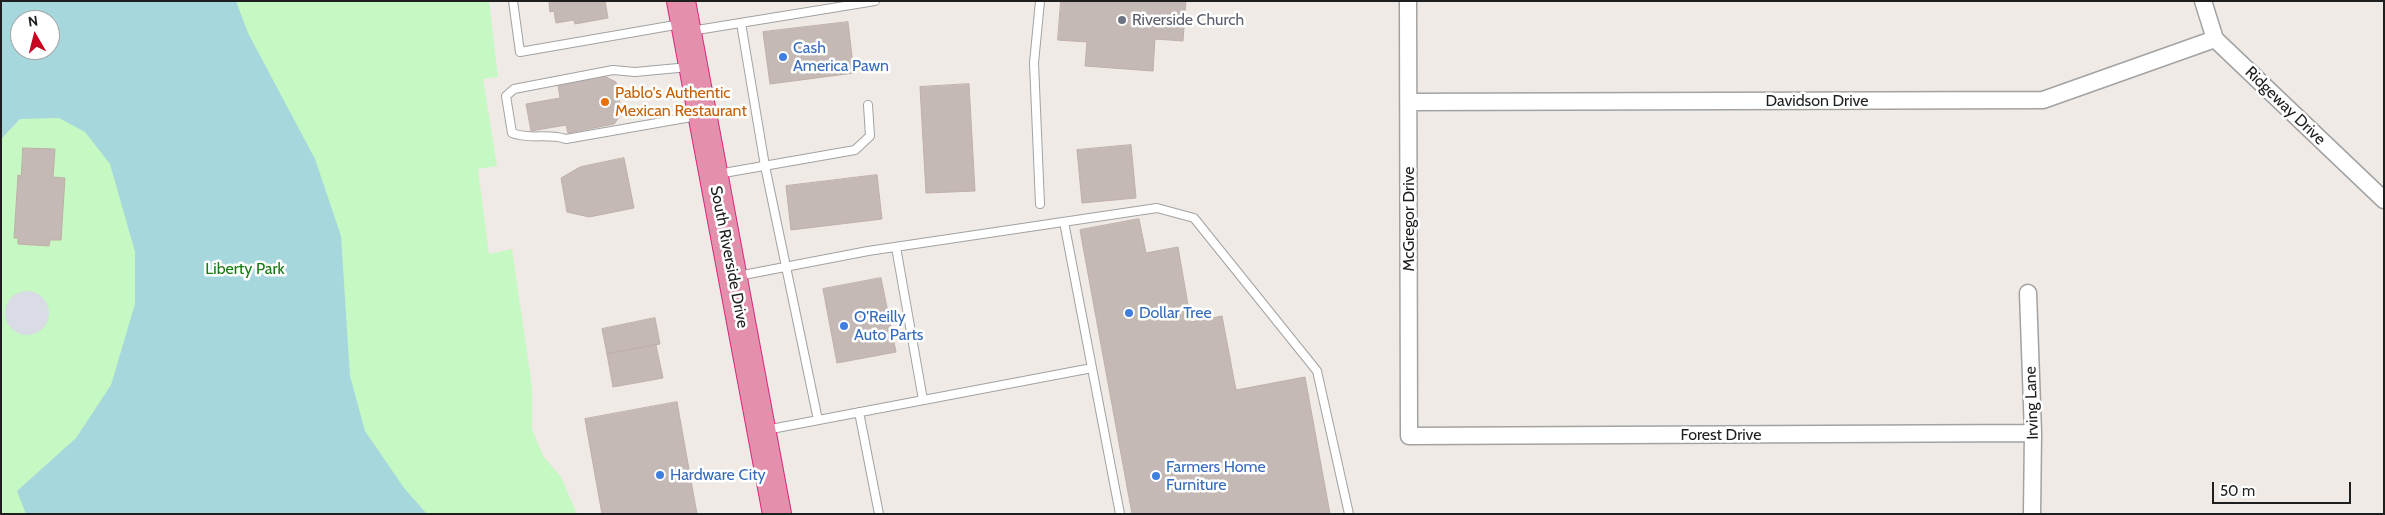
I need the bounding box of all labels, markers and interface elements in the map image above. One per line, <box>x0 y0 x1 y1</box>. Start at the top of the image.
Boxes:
north arrow <box>10 10 60 60</box>
place label: Riverside Church <box>1132 10 1244 30</box>
text: N <box>27 12 39 31</box>
marker: Riverside Church <box>1116 14 1128 26</box>
place label: Cash America Pawn <box>793 38 889 76</box>
marker: Cash America Pawn <box>777 51 789 63</box>
street label: Ridgeway Drive <box>2241 63 2329 149</box>
place label: Pablo's Authentic Mexican Restaurant <box>615 83 747 121</box>
street label: Davidson Drive <box>1766 91 1868 111</box>
marker: Pablo's Authentic Mexican Restaurant <box>599 96 611 108</box>
street label: McGregor Drive <box>1399 167 1419 271</box>
street label: South Riverside Drive <box>706 184 752 330</box>
park label: Liberty Park <box>205 259 285 279</box>
place label: Dollar Tree <box>1139 303 1212 323</box>
place label: O'Reilly Auto Parts <box>854 307 923 345</box>
marker: Dollar Tree <box>1123 307 1135 319</box>
marker: O'Reilly Auto Parts <box>838 320 850 332</box>
street label: Irving Lane <box>2021 366 2043 440</box>
street label: Forest Drive <box>1680 425 1762 445</box>
place label: Farmers Home Furniture <box>1166 457 1266 495</box>
place label: Hardware City <box>670 465 766 485</box>
marker: Hardware City <box>654 469 666 481</box>
marker: Farmers Home Furniture <box>1150 470 1162 482</box>
scale bar <box>2215 472 2354 504</box>
text: 50 m <box>2220 482 2255 500</box>

